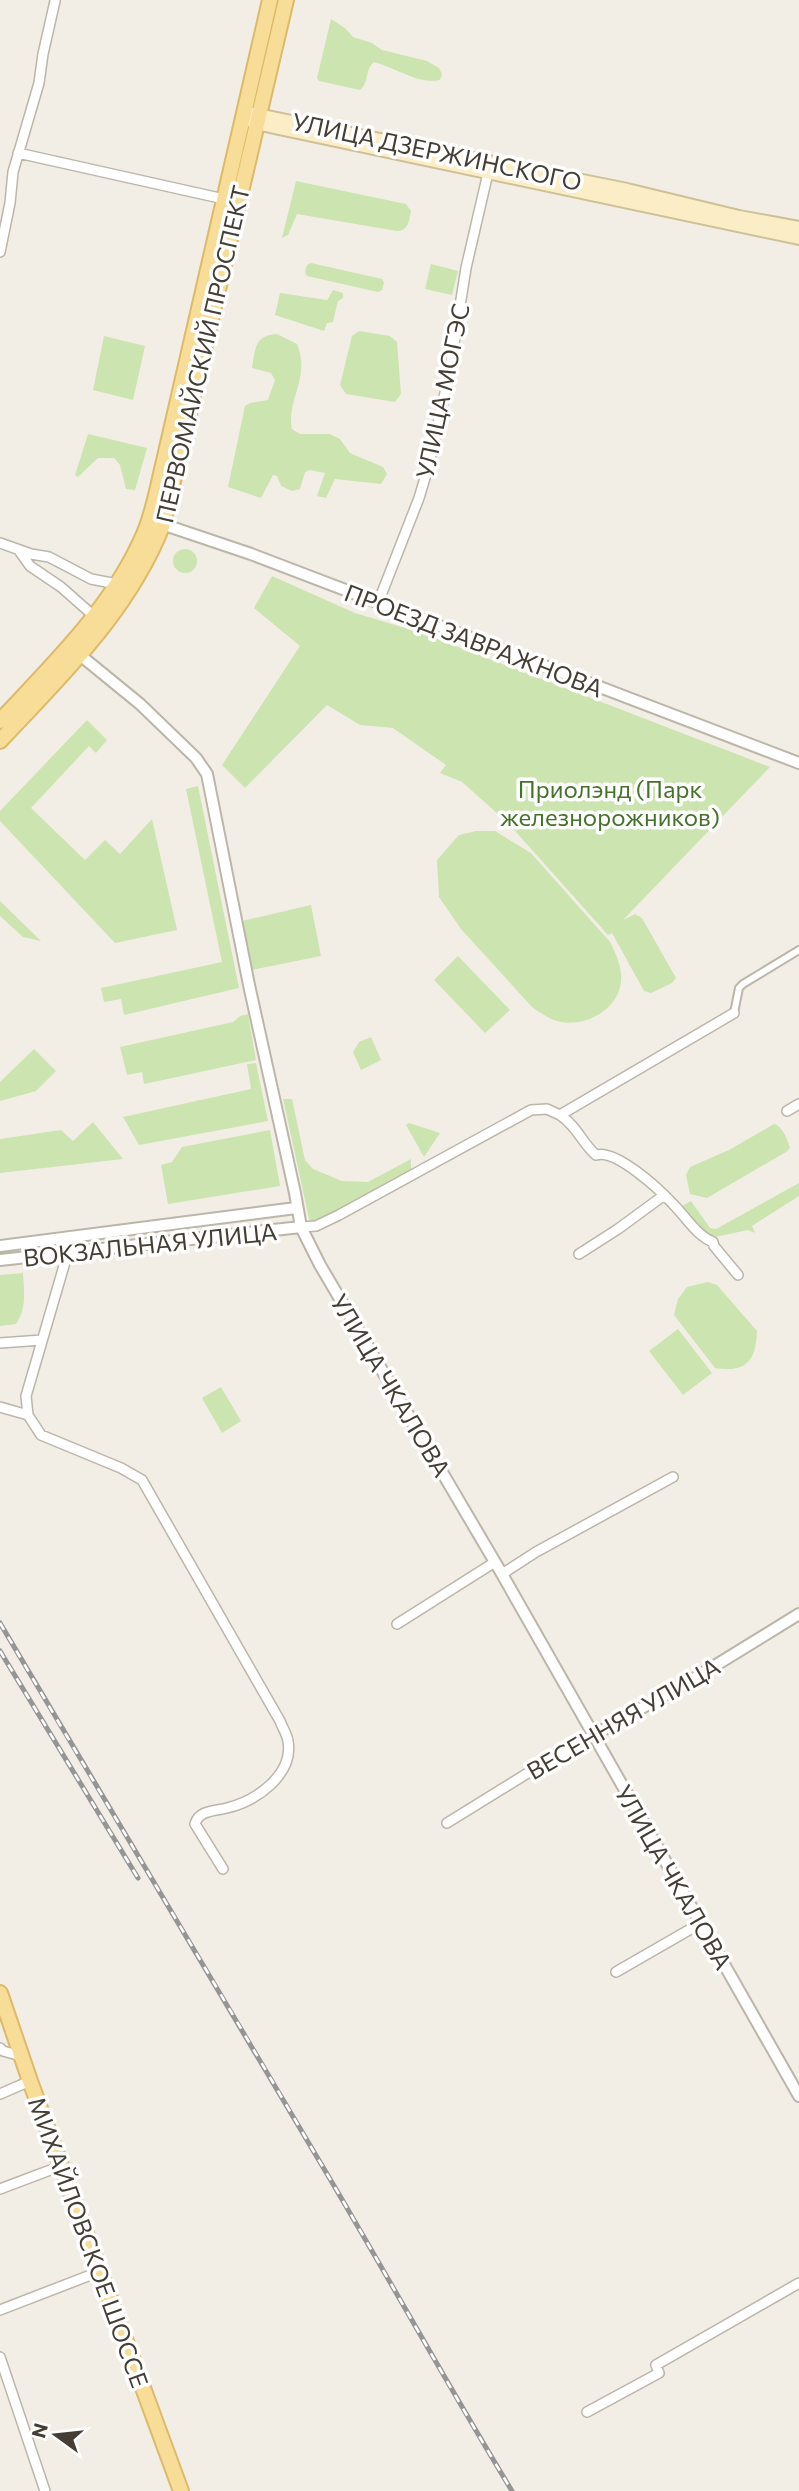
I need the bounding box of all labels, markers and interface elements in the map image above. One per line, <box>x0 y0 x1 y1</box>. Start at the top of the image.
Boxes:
street label: УЛИЦА ДЗЕРЖИНСКОГО <box>289 106 585 196</box>
street label: ПЕРВОМАЙСКИЙ ПРОСПЕКТ <box>149 182 255 526</box>
street label: УЛИЦА МОГЭС <box>409 301 475 481</box>
street label: ПРОЕЗД ЗАВРАЖНОВА <box>341 577 607 703</box>
park label: Приолэнд (Парк железнорожников) <box>500 774 720 831</box>
street label: ВОКЗАЛЬНАЯ УЛИЦА <box>22 1216 278 1272</box>
street label: УЛИЦА ЧКАЛОВА <box>325 1288 457 1482</box>
street label: ВЕСЕННЯЯ УЛИЦА <box>521 1651 725 1785</box>
street label: УЛИЦА ЧКАЛОВА <box>609 1780 739 1974</box>
street label: МИХАЙЛОВСКОЕ ШОССЕ <box>23 2093 155 2391</box>
north arrow <box>21 2400 91 2470</box>
text: N <box>26 2421 52 2440</box>

